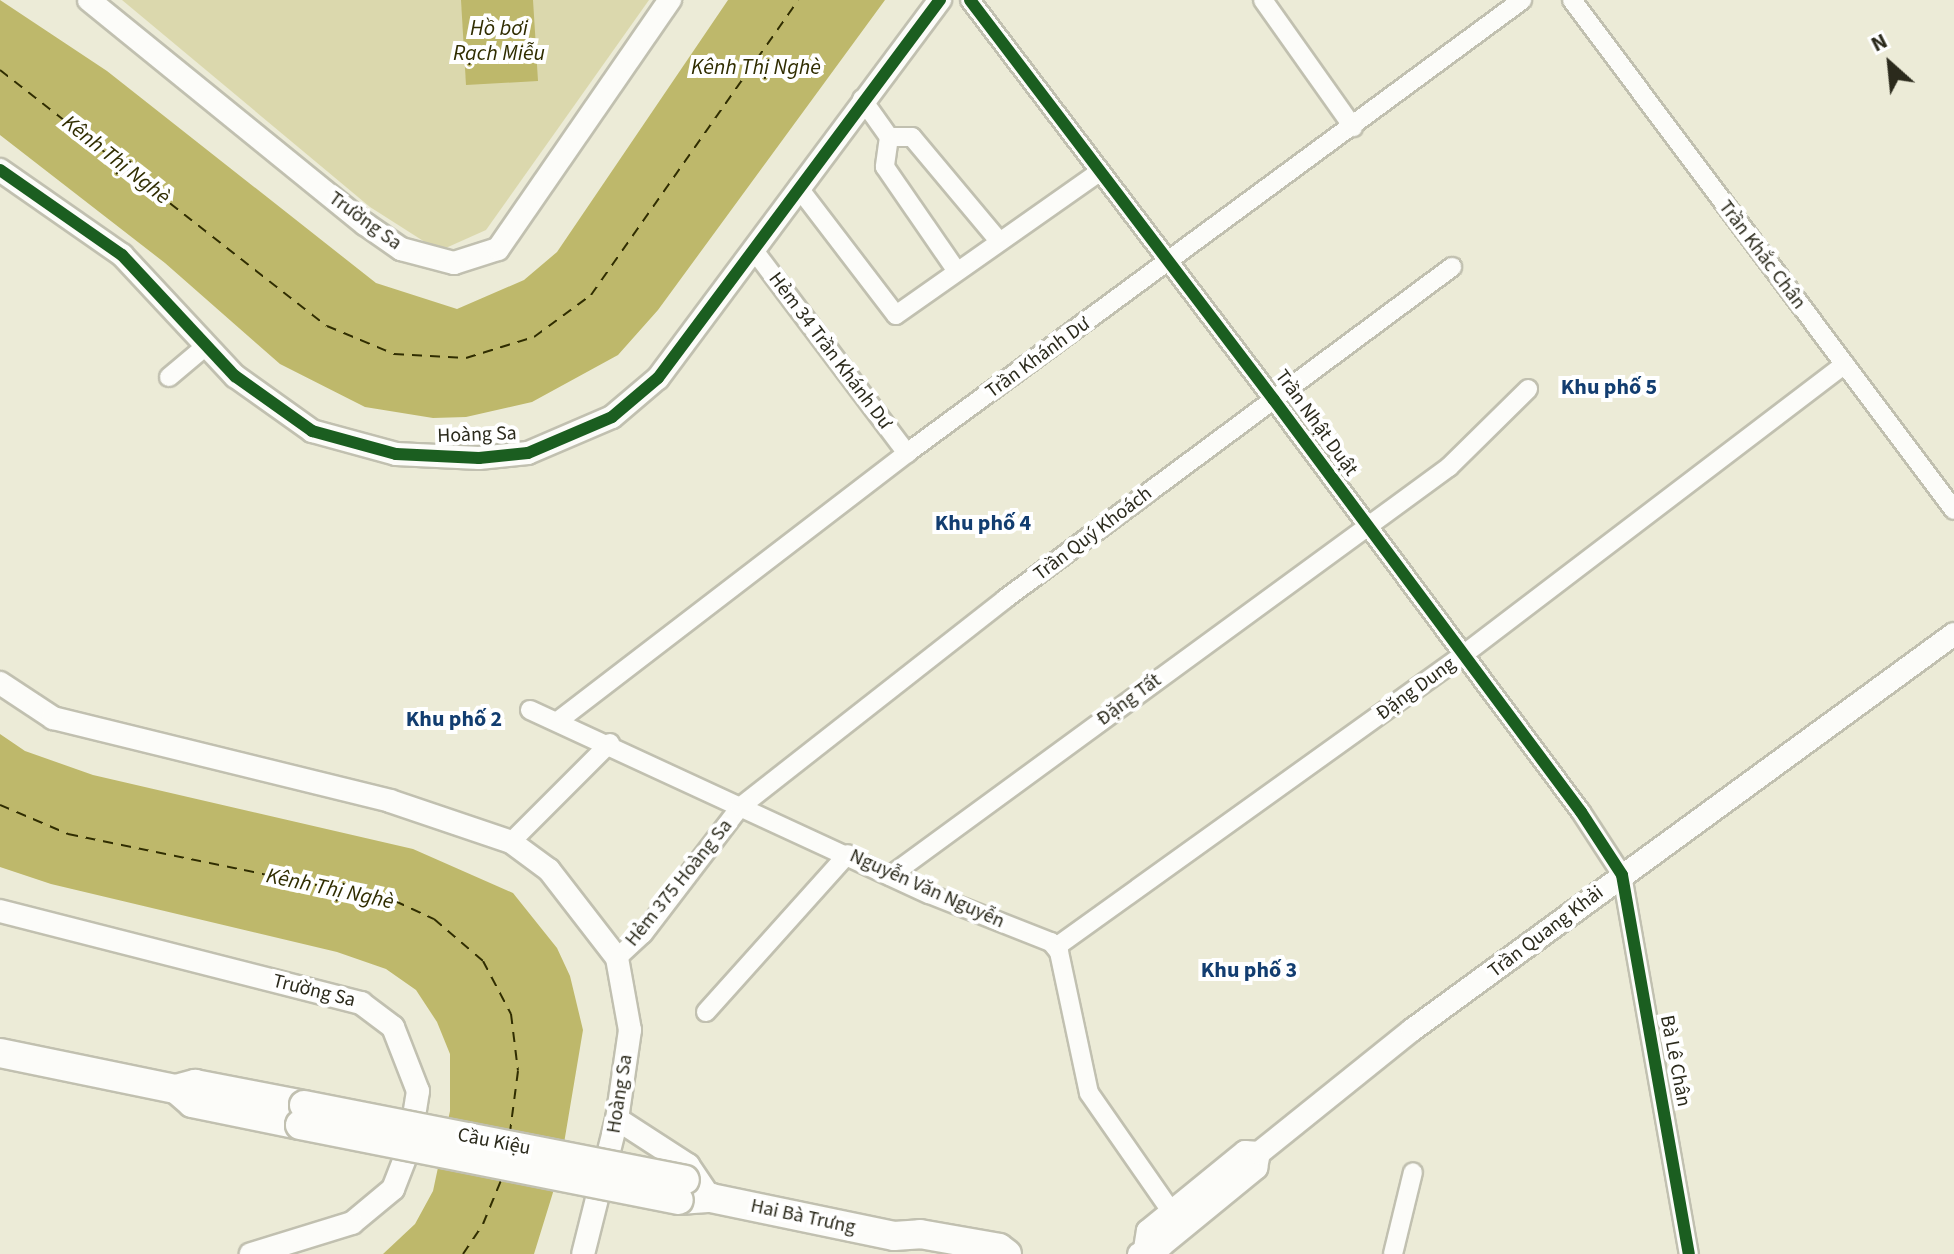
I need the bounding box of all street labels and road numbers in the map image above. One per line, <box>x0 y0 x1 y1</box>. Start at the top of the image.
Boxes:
street label: Trường Sa <box>324 187 406 255</box>
street label: Trần Khắc Chân <box>1713 196 1811 314</box>
street label: Hẻm 34 Trần Khánh Dư <box>763 268 897 434</box>
street label: Trần Khánh Dư <box>981 312 1095 404</box>
street label: Trần Nhật Duật <box>1269 365 1363 481</box>
street label: Hoàng Sa <box>437 422 517 448</box>
street label: Trần Quý Khoách <box>1029 482 1157 586</box>
street label: Đặng Dung <box>1372 652 1460 726</box>
street label: Ðặng Tất <box>1092 669 1166 731</box>
street label: Hẻm 375 Hoàng Sa <box>620 815 738 951</box>
street label: Nguyễn Văn Nguyễn <box>846 844 1008 934</box>
street label: Trần Quang Khải <box>1484 881 1608 983</box>
street label: Trường Sa <box>270 969 358 1013</box>
street label: Bà Lê Chân <box>1654 1013 1696 1109</box>
street label: Hoàng Sa <box>602 1053 638 1135</box>
street label: Cầu Kiệu <box>456 1123 532 1161</box>
street label: Hai Bà Trưng <box>748 1194 858 1240</box>

